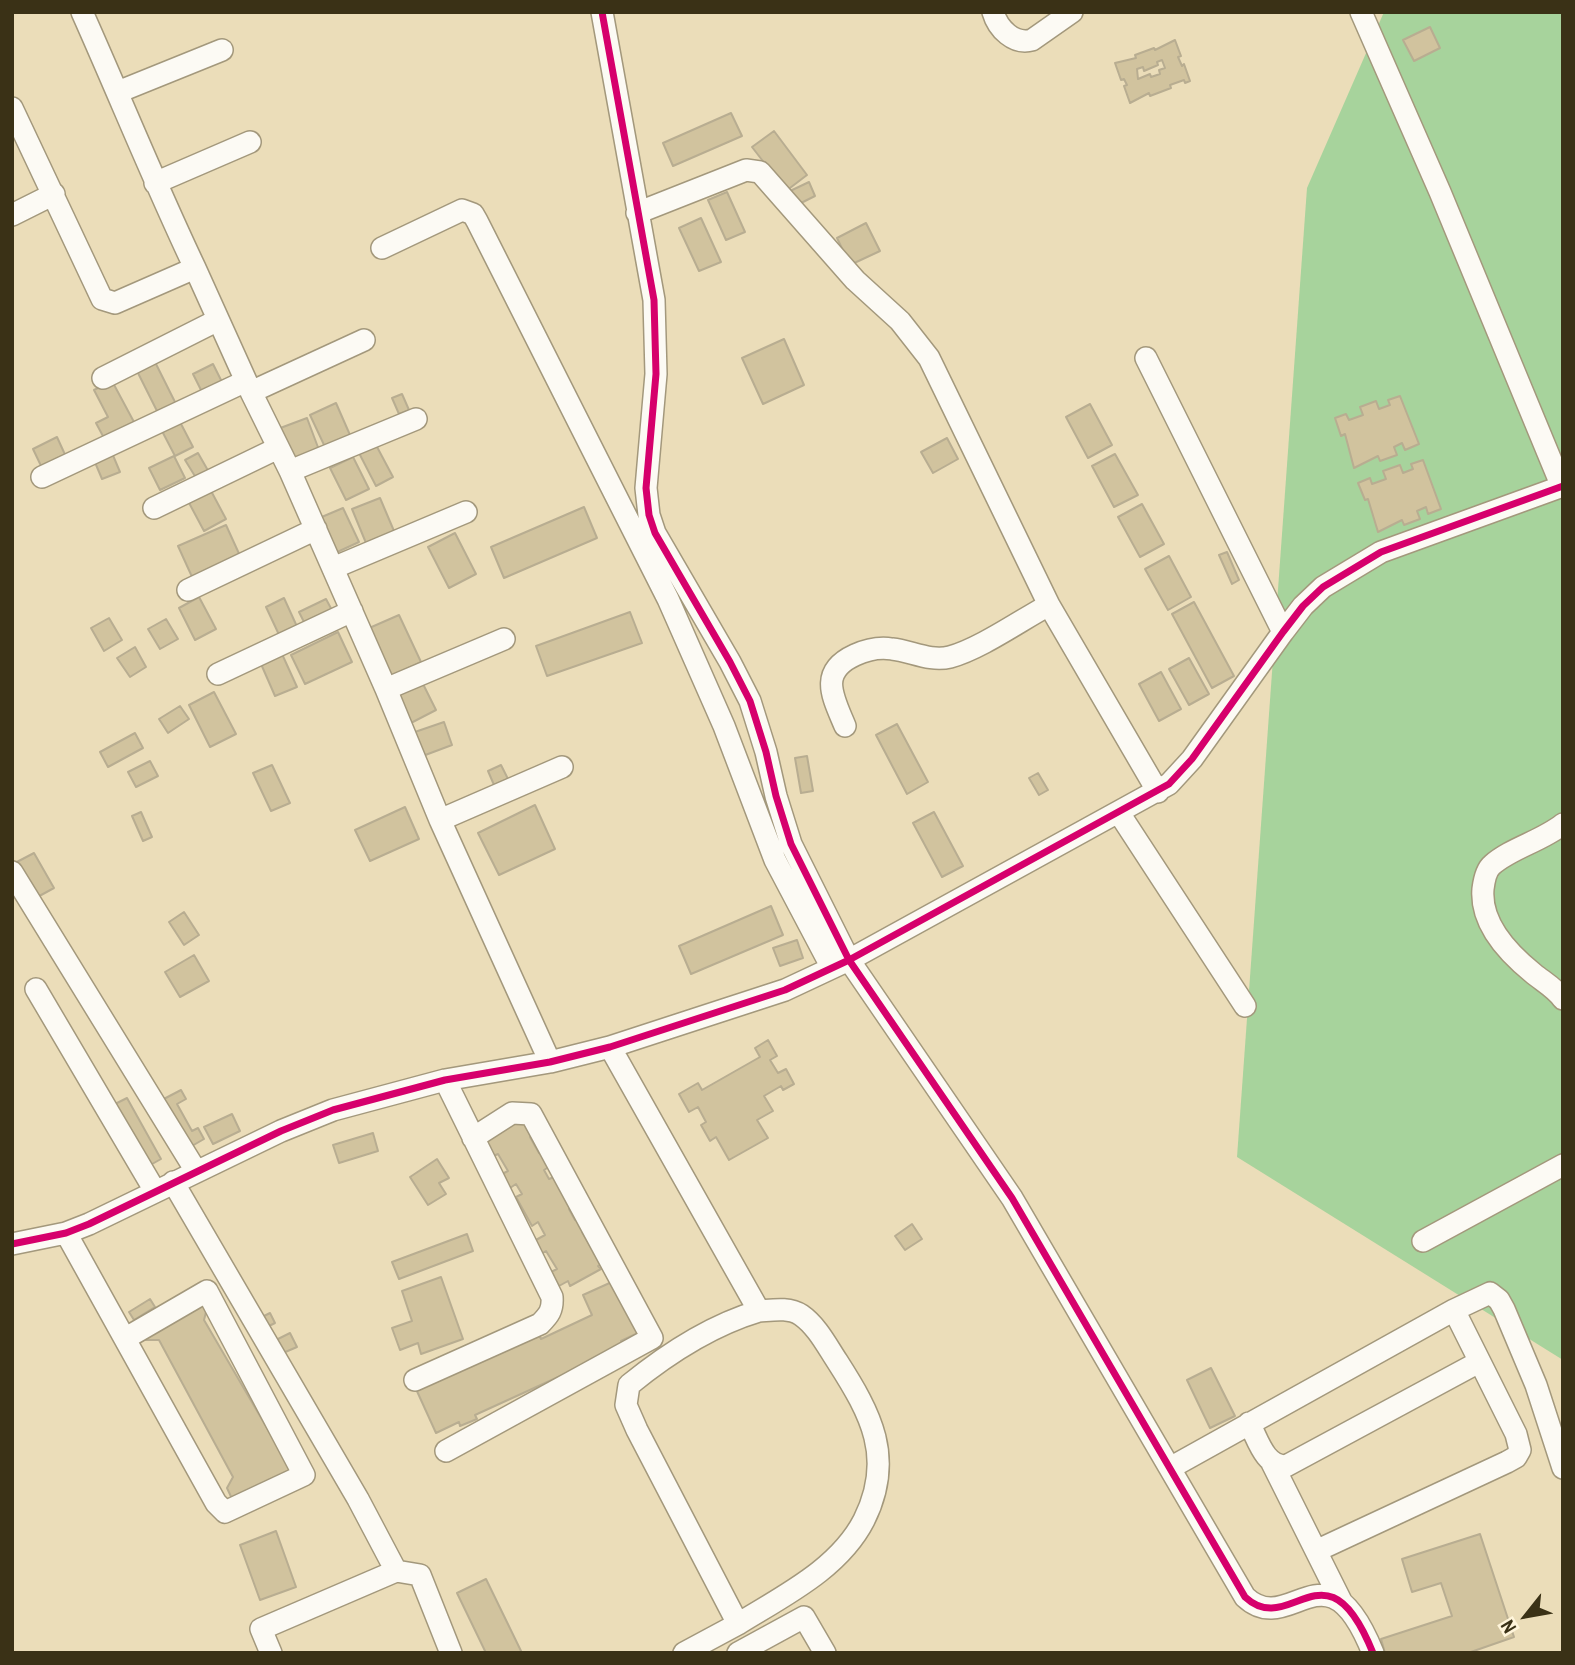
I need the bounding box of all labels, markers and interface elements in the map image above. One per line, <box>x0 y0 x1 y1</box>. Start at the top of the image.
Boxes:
north arrow <box>1491 1581 1561 1651</box>
text: N <box>1494 1615 1522 1638</box>

